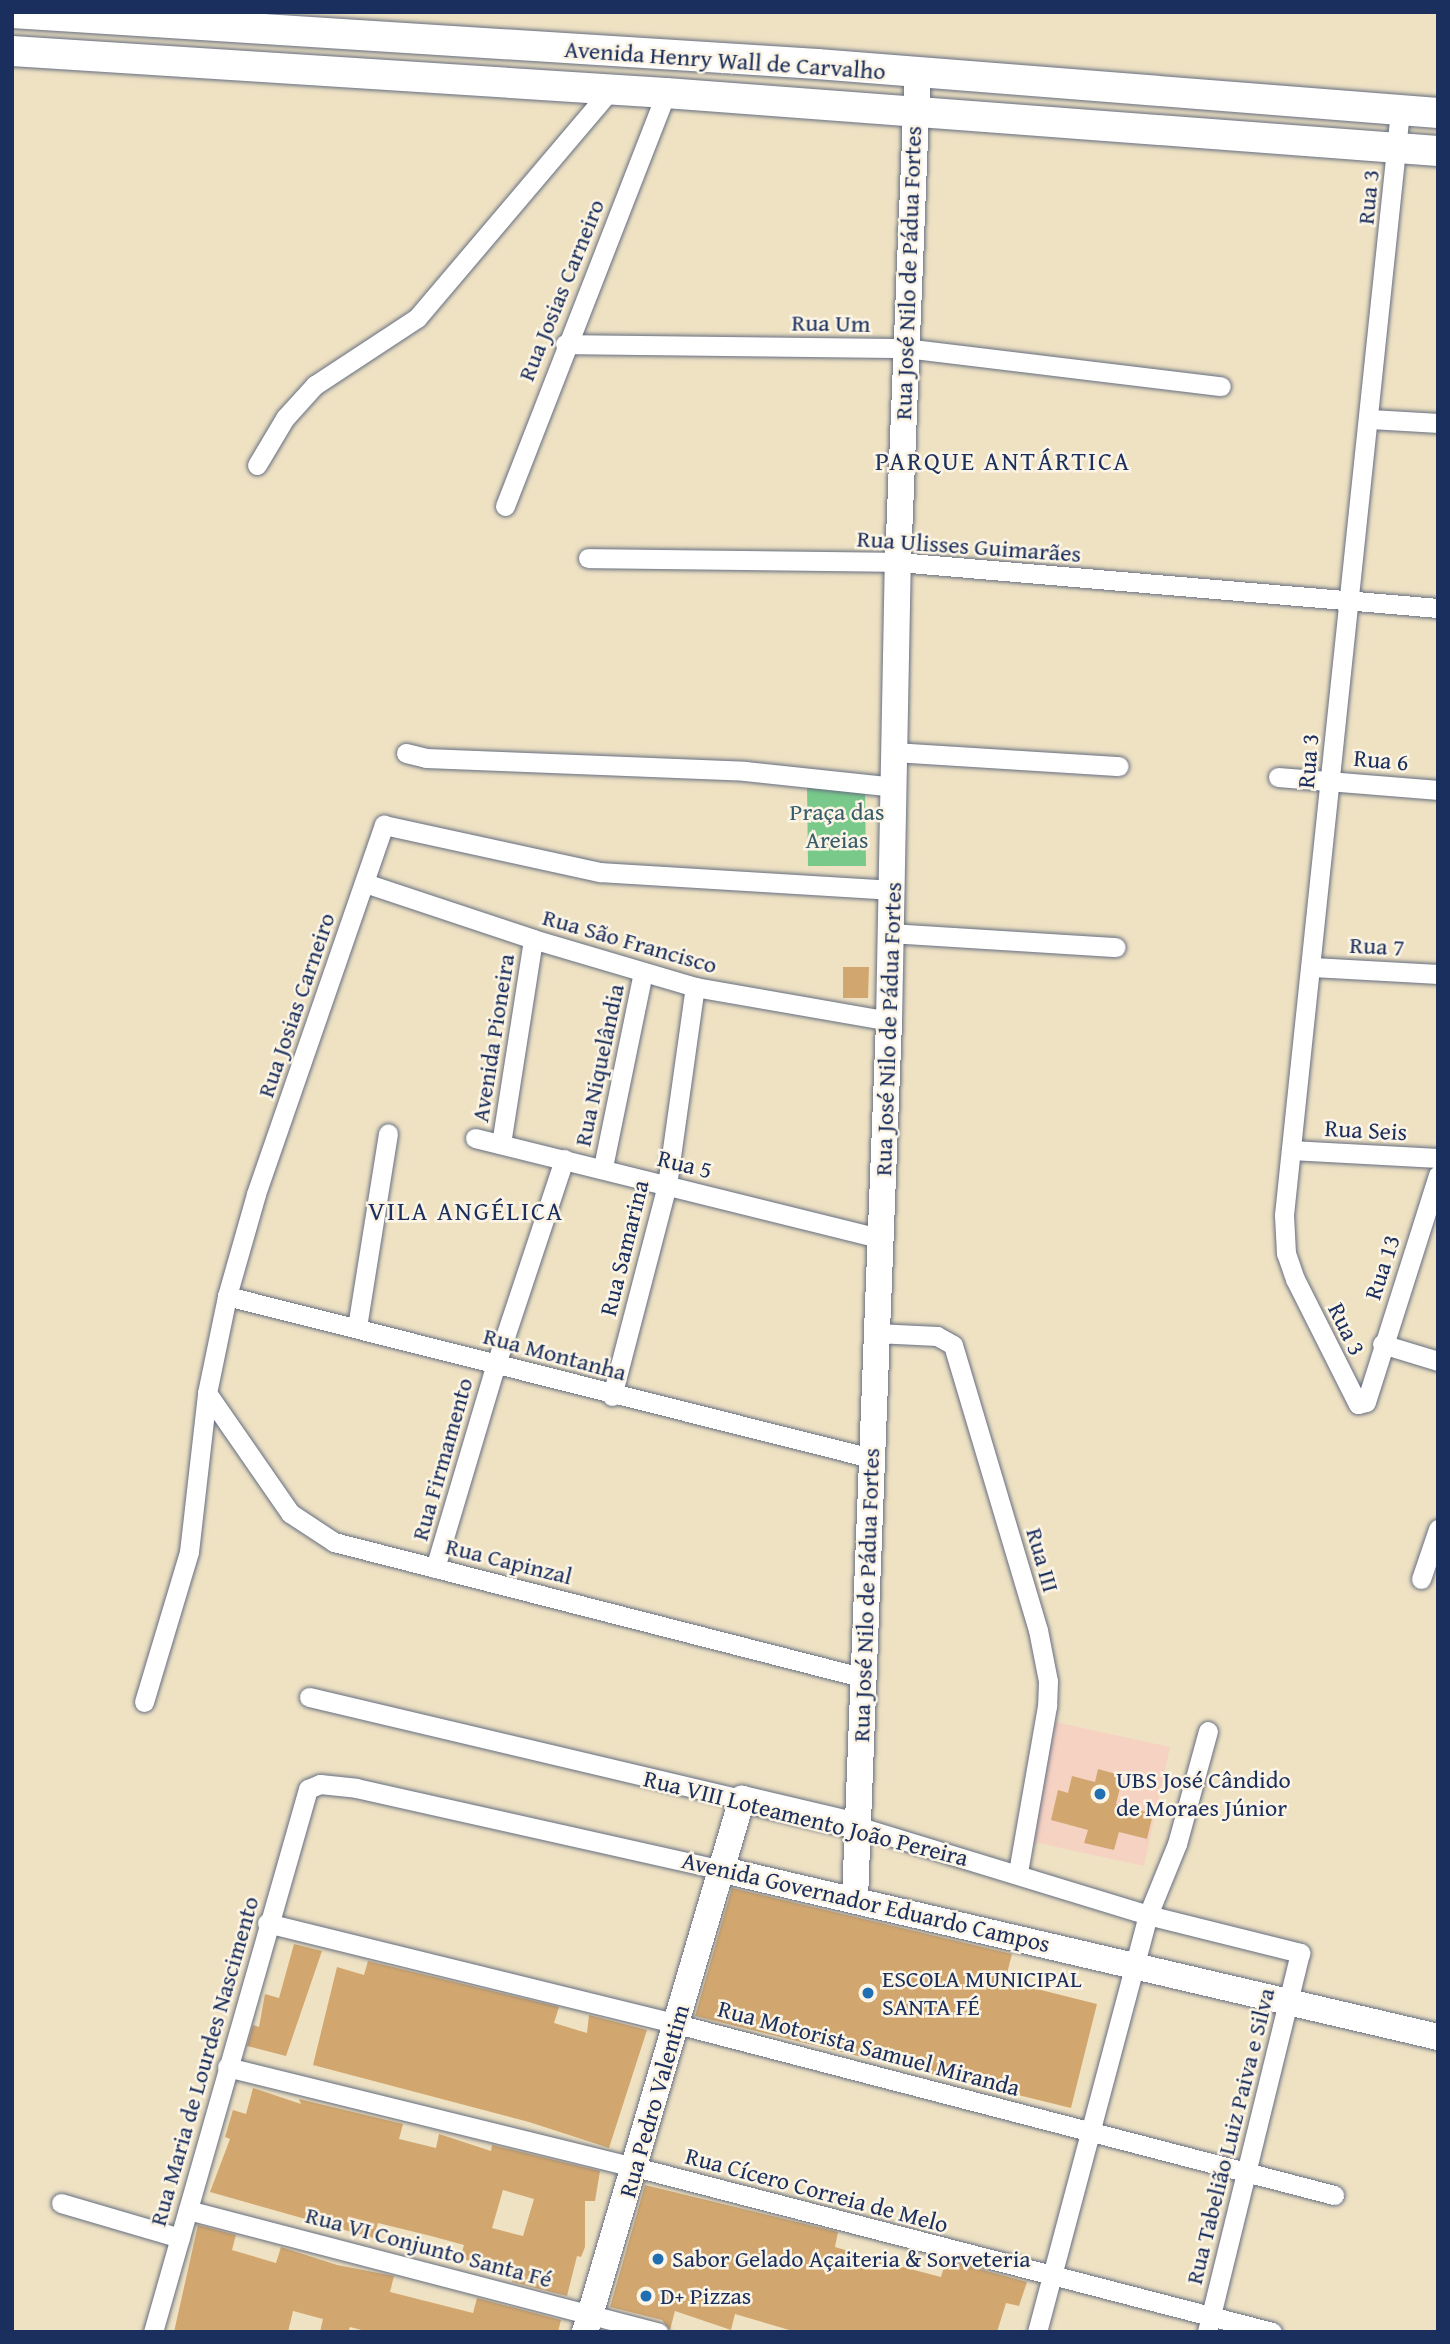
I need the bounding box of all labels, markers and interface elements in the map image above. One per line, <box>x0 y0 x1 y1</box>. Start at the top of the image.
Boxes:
street label: Avenida Henry Wall de Carvalho <box>563 34 887 86</box>
street label: Rua José Nilo de Pádua Fortes <box>888 125 928 421</box>
street label: Rua 3 <box>1351 168 1385 226</box>
street label: Rua Josias Carneiro <box>511 195 611 385</box>
street label: Rua Um <box>791 308 871 338</box>
district label: PARQUE ANTÁRTICA <box>877 445 1129 477</box>
street label: Rua Ulisses Guimarães <box>856 524 1082 568</box>
street label: Rua 3 <box>1291 732 1325 790</box>
street label: Rua 6 <box>1352 743 1410 777</box>
park label: Praça das Areias <box>790 798 884 854</box>
street label: Rua José Nilo de Pádua Fortes <box>868 881 908 1177</box>
street label: Rua São Francisco <box>540 902 720 980</box>
street label: Rua Josias Carneiro <box>251 909 341 1101</box>
street label: Rua 7 <box>1349 930 1405 962</box>
street label: Avenida Pioneira <box>465 952 521 1124</box>
street label: Rua Niquelândia <box>568 981 630 1149</box>
street label: Rua Seis <box>1324 1113 1408 1147</box>
street label: Rua 5 <box>655 1143 715 1185</box>
street label: Rua Samarina <box>593 1177 655 1319</box>
district label: VILA ANGÉLICA <box>370 1195 562 1227</box>
street label: Rua 13 <box>1358 1231 1406 1303</box>
street label: Rua 3 <box>1322 1298 1372 1360</box>
street label: Rua Montanha <box>480 1321 630 1387</box>
street label: Rua Firmamento <box>405 1374 479 1544</box>
street label: Rua José Nilo de Pádua Fortes <box>846 1447 886 1743</box>
street label: Rua III <box>1020 1525 1066 1595</box>
street label: Rua Capinzal <box>443 1531 575 1591</box>
street label: Rua VIII Loteamento João Pereira <box>641 1764 971 1872</box>
place label: UBS José Cândido de Moraes Júnior <box>1116 1766 1291 1822</box>
marker: UBS José Cândido de Moraes Júnior <box>1090 1784 1110 1804</box>
street label: Avenida Governador Eduardo Campos <box>679 1846 1053 1958</box>
street label: Rua Maria de Lourdes Nascimento <box>143 1893 265 2229</box>
place label: ESCOLA MUNICIPAL SANTA FÉ <box>882 1965 1082 2021</box>
marker: ESCOLA MUNICIPAL SANTA FÉ <box>860 1985 876 2001</box>
street label: Rua Tabelião Luiz Paiva e Silva <box>1179 1985 1281 2287</box>
street label: Rua Motorista Samuel Miranda <box>715 1994 1023 2102</box>
street label: Rua Pedro Valentim <box>613 2001 695 2201</box>
street label: Rua Cícero Correia de Melo <box>682 2141 952 2239</box>
street label: Rua VI Conjunto Santa Fé <box>303 2200 555 2294</box>
place label: Sabor Gelado Açaiteria & Sorveteria <box>672 2245 1031 2273</box>
marker: Sabor Gelado Açaiteria & Sorveteria <box>650 2251 666 2267</box>
place label: D+ Pizzas <box>660 2282 751 2310</box>
marker: D+ Pizzas <box>638 2288 654 2304</box>

